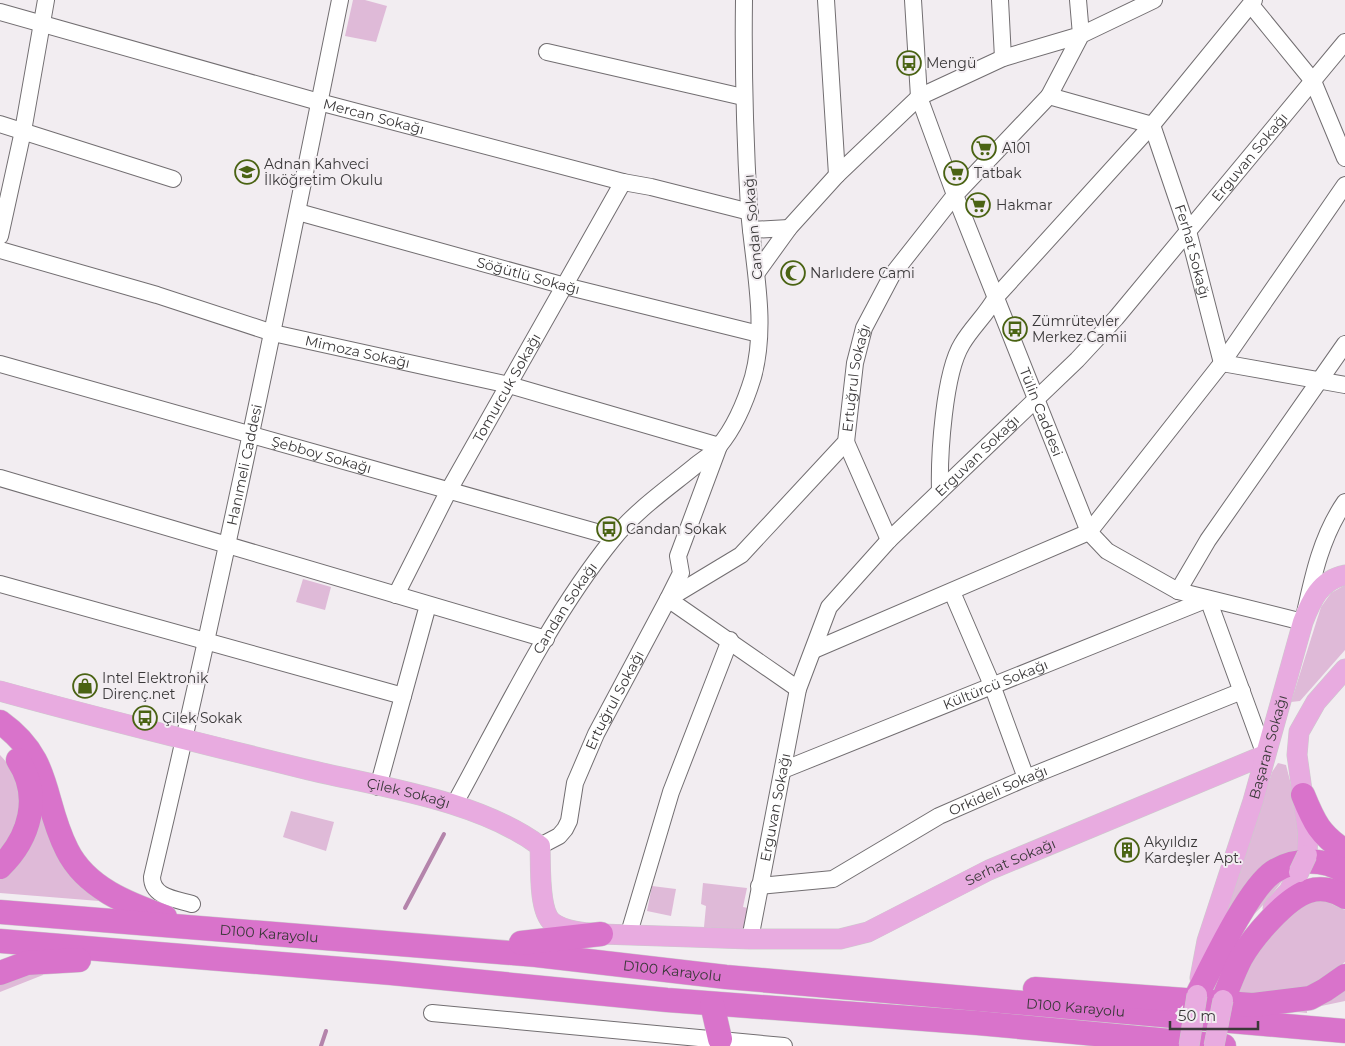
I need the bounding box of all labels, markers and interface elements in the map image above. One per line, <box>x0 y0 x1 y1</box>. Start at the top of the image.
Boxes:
bus stop icon: Mengü <box>896 50 922 76</box>
place label: Mengü <box>926 54 976 72</box>
street label: Mercan Sokağı <box>321 94 426 138</box>
street label: Erguvan Sokağı <box>1208 109 1292 205</box>
supermarket icon: A101 <box>971 135 997 161</box>
place label: A101 <box>1002 139 1031 157</box>
place label: Adnan Kahveci İlköğretim Okulu <box>264 155 383 189</box>
school or university icon: Adnan Kahveci İlköğretim Okulu <box>234 159 260 185</box>
supermarket icon: Tatbak <box>943 160 969 186</box>
place label: Tatbak <box>974 164 1022 182</box>
street label: Candan Sokağı <box>739 174 767 280</box>
supermarket icon: Hakmar <box>965 192 991 218</box>
place label: Hakmar <box>996 196 1053 214</box>
street label: Ferhat Sokağı <box>1171 202 1214 301</box>
street label: Söğütlü Sokağı <box>475 253 582 298</box>
mosque icon: Narlıdere Cami <box>780 260 806 286</box>
place label: Narlıdere Cami <box>810 264 915 282</box>
place label: Zümrütevler Merkez Camii <box>1032 312 1127 346</box>
bus stop icon: Zümrütevler Merkez Camii <box>1002 316 1028 342</box>
street label: Ertuğrul Sokağı <box>838 320 874 433</box>
street label: Tomurcuk Sokağı <box>469 330 545 446</box>
street label: Mimoza Sokağı <box>303 331 412 372</box>
street label: Tülin Caddesi <box>1015 365 1067 459</box>
street label: Hanımeli Caddesi <box>223 402 266 527</box>
street label: Erguvan Sokağı <box>931 411 1023 500</box>
street label: Şebboy Sokağı <box>269 432 374 477</box>
bus stop icon: Candan Sokak <box>596 516 622 542</box>
place label: Candan Sokak <box>626 520 727 538</box>
street label: Candan Sokağı <box>529 559 601 657</box>
street label: Ertuğrul Sokağı <box>581 647 648 752</box>
street label: Kültürcü Sokağı <box>940 655 1051 714</box>
place label: Intel Elektronik Direnç.net <box>102 669 209 703</box>
shop icon: Intel Elektronik Direnç.net <box>72 673 98 699</box>
street label: Başaran Sokağı <box>1245 693 1291 801</box>
bus stop icon: Çilek Sokak <box>132 705 158 731</box>
place label: Çilek Sokak <box>162 709 243 727</box>
street label: Erguvan Sokağı <box>756 752 794 863</box>
street label: Orkideli Sokağı <box>946 761 1050 820</box>
street label: Çilek Sokağı <box>365 774 452 812</box>
place label: Akyıldız Kardeşler Apt. <box>1144 833 1242 867</box>
street label: Serhat Sokağı <box>962 834 1058 890</box>
building icon: Akyıldız Kardeşler Apt. <box>1114 837 1140 863</box>
street label: D100 Karayolu <box>219 921 319 947</box>
street label: D100 Karayolu <box>622 956 723 985</box>
street label: D100 Karayolu <box>1025 994 1126 1021</box>
scale bar <box>1170 998 1258 1030</box>
text: 50 m <box>1178 1006 1216 1025</box>

